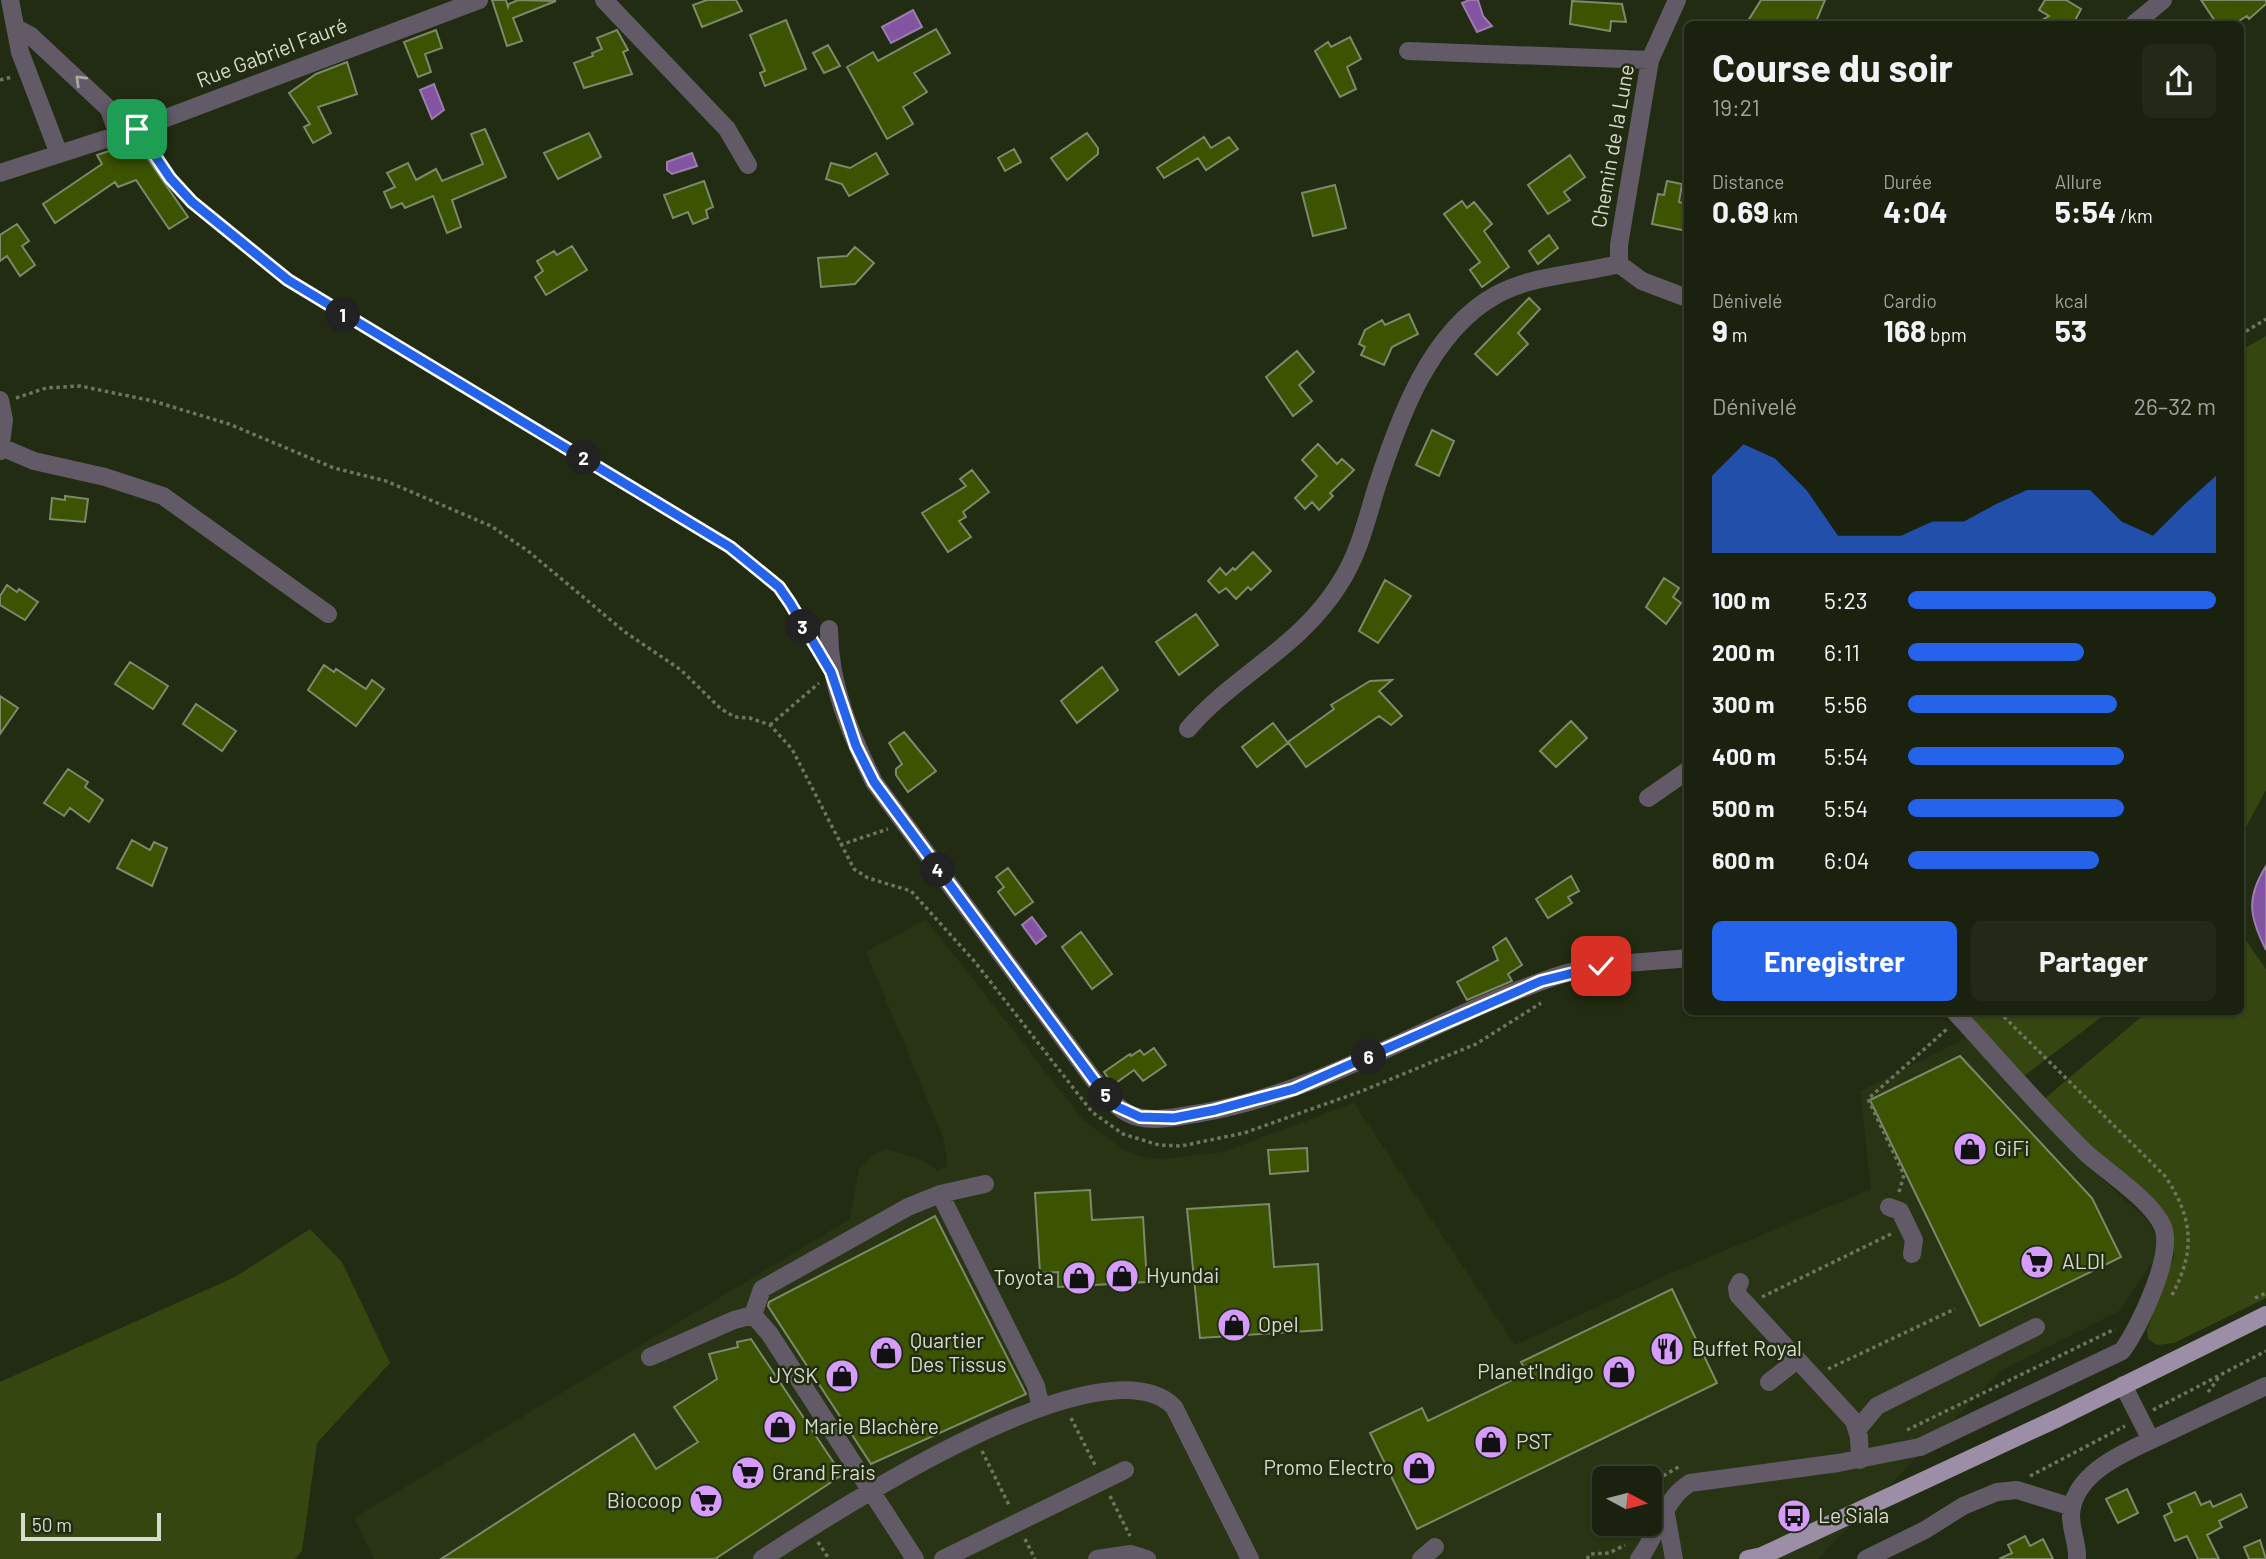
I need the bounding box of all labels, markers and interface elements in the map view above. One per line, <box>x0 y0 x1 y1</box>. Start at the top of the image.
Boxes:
street label: Rue Gabriel Fauré <box>192 11 350 92</box>
text: Course du soir <box>1712 44 1953 90</box>
button: share <box>2142 44 2216 118</box>
street label: Chemin de la Lune <box>1585 62 1638 229</box>
one-way arrow <box>75 76 88 89</box>
text: 19:21 <box>1712 93 1760 121</box>
pin <box>107 99 167 159</box>
icon: arrive <box>118 110 156 148</box>
text: Distance <box>1712 170 1784 193</box>
text: Durée <box>1883 170 1932 193</box>
text: Allure <box>2055 170 2102 193</box>
text: 0.69 <box>1712 193 1769 229</box>
text: 4:04 <box>1883 193 1948 229</box>
text: 5:54 <box>2055 193 2116 229</box>
text: km <box>1769 204 1798 227</box>
text: /km <box>2116 204 2153 227</box>
text: Dénivelé <box>1712 289 1782 312</box>
text: Cardio <box>1883 289 1937 312</box>
text: kcal <box>2055 289 2088 312</box>
pin: 1 <box>326 298 360 332</box>
text: 1 <box>339 303 346 326</box>
text: 9 <box>1712 312 1728 348</box>
text: 168 <box>1883 312 1926 348</box>
text: 53 <box>2055 312 2087 348</box>
text: m <box>1728 323 1747 346</box>
text: bpm <box>1926 323 1967 346</box>
text: Dénivelé <box>1712 392 1797 420</box>
text: 26–32 m <box>2134 392 2216 420</box>
pin: 2 <box>566 440 602 476</box>
text: 2 <box>578 446 589 469</box>
text: 100 m <box>1712 586 1770 614</box>
text: 5:23 <box>1824 586 1868 614</box>
pin: 3 <box>786 610 820 644</box>
text: 3 <box>797 615 808 638</box>
text: 200 m <box>1712 638 1775 666</box>
text: 6:11 <box>1824 638 1860 666</box>
text: 300 m <box>1712 690 1774 718</box>
text: 5:56 <box>1824 690 1867 718</box>
text: 400 m <box>1712 742 1776 770</box>
text: 5:54 <box>1824 742 1868 770</box>
text: 500 m <box>1712 794 1774 822</box>
text: 5:54 <box>1824 794 1868 822</box>
text: 600 m <box>1712 846 1774 874</box>
text: 6:04 <box>1824 846 1869 874</box>
pin: 4 <box>920 852 956 888</box>
text: 4 <box>932 858 943 881</box>
button: Enregistrer <box>1712 921 1957 1001</box>
button: Partager <box>1971 921 2216 1001</box>
pin <box>1571 936 1631 996</box>
icon: check <box>1582 947 1620 985</box>
pin: 6 <box>1352 1040 1386 1074</box>
text: 6 <box>1363 1045 1374 1068</box>
pin: 5 <box>1088 1078 1124 1112</box>
text: 5 <box>1100 1083 1111 1106</box>
shop icon: GiFi <box>1951 1130 1989 1168</box>
place label: GiFi <box>1994 1135 2030 1160</box>
supermarket icon: ALDI <box>2018 1243 2056 1281</box>
place label: ALDI <box>2062 1248 2105 1273</box>
shop icon: Hyundai <box>1103 1257 1141 1295</box>
shop icon: Toyota <box>1060 1259 1098 1297</box>
place label: Hyundai <box>1146 1262 1219 1287</box>
place label: Toyota <box>993 1264 1054 1289</box>
shop icon: Opel <box>1215 1306 1253 1344</box>
place label: Opel <box>1258 1311 1299 1336</box>
place label: Quartier Des Tissus <box>910 1327 1007 1376</box>
restaurant icon: Buffet Royal <box>1648 1330 1686 1368</box>
shop icon: Quartier Des Tissus <box>867 1334 905 1372</box>
place label: Buffet Royal <box>1692 1335 1802 1360</box>
shop icon: Planet'Indigo <box>1600 1353 1638 1391</box>
shop icon: JYSK <box>823 1357 861 1395</box>
place label: Planet'Indigo <box>1477 1358 1594 1383</box>
place label: JYSK <box>769 1362 818 1387</box>
shop icon: Marie Blachère <box>761 1408 799 1446</box>
place label: Marie Blachère <box>804 1413 939 1438</box>
shop icon: PST <box>1472 1423 1510 1461</box>
place label: PST <box>1516 1428 1552 1453</box>
shop icon: Promo Electro <box>1400 1449 1438 1487</box>
supermarket icon: Grand Frais <box>729 1454 767 1492</box>
place label: Promo Electro <box>1263 1454 1394 1479</box>
place label: Grand Frais <box>772 1459 876 1484</box>
north arrow <box>1592 1466 1662 1536</box>
map controls <box>1592 1466 1662 1536</box>
supermarket icon: Biocoop <box>687 1482 725 1520</box>
place label: Biocoop <box>607 1487 682 1512</box>
bus stop icon: Le Siala <box>1775 1497 1813 1535</box>
place label: Le Siala <box>1818 1502 1889 1527</box>
scale bar <box>21 1510 161 1542</box>
text: 50 m <box>32 1513 72 1536</box>

